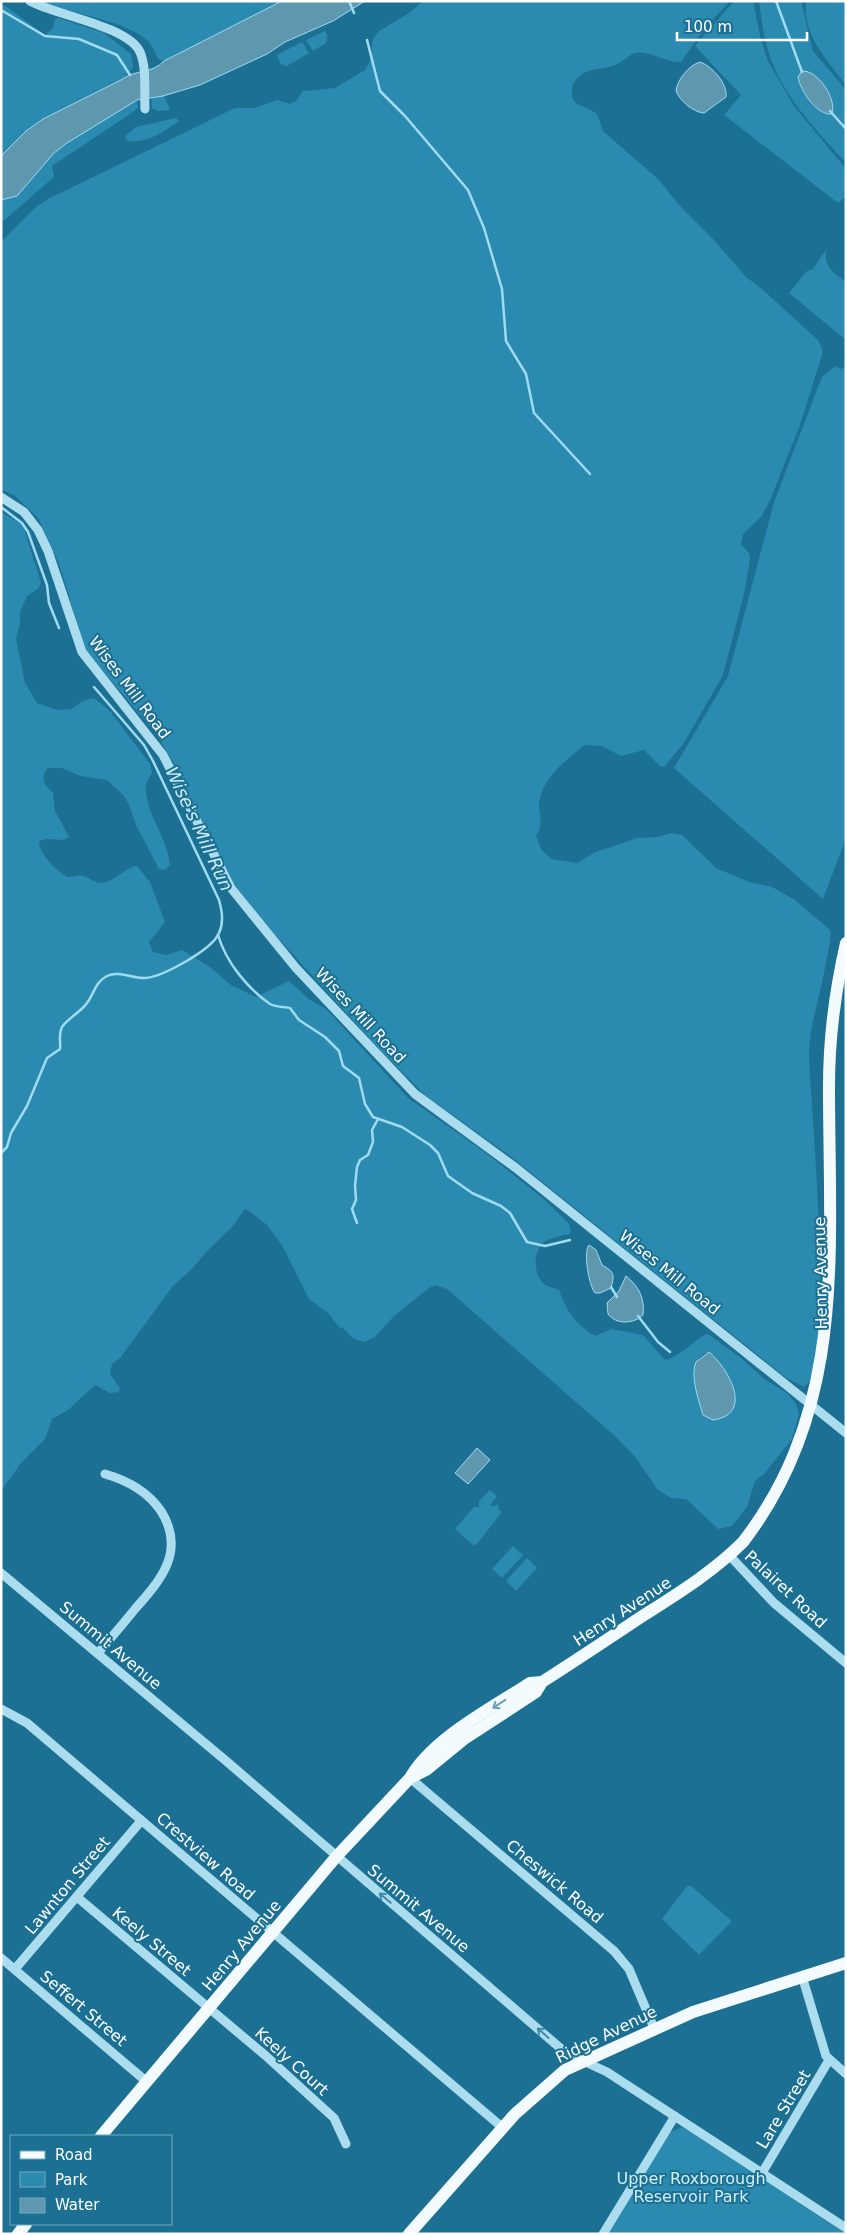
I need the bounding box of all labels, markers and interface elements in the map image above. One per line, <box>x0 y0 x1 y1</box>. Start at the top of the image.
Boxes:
scale bar <box>677 10 807 42</box>
text: 100 m <box>684 18 732 36</box>
street label: Wises Mill Road <box>85 632 174 742</box>
water label: Wise's Mill Run <box>161 763 237 894</box>
street label: Wises Mill Road <box>311 964 410 1067</box>
street label: Henry Avenue <box>810 1217 831 1329</box>
street label: Wises Mill Road <box>616 1226 724 1319</box>
street label: Palairet Road <box>741 1547 831 1632</box>
street label: Henry Avenue <box>570 1573 675 1650</box>
street label: Summit Avenue <box>56 1597 165 1693</box>
one-way arrow <box>493 1699 507 1709</box>
street label: Crestview Road <box>153 1809 259 1904</box>
street label: Lawnton Street <box>21 1833 114 1938</box>
street label: Cheswick Road <box>502 1835 607 1927</box>
street label: Summit Avenue <box>364 1860 473 1956</box>
one-way arrow <box>379 1893 392 1904</box>
street label: Henry Avenue <box>198 1896 285 1995</box>
street label: Keely Street <box>108 1903 195 1980</box>
street label: Seffert Street <box>36 1967 131 2050</box>
street label: Ridge Avenue <box>553 2002 660 2067</box>
street label: Keely Court <box>251 2023 332 2099</box>
one-way arrow <box>537 2027 550 2039</box>
street label: Lare Street <box>752 2066 814 2152</box>
legend <box>10 2135 172 2225</box>
text: Road <box>55 2146 93 2164</box>
park label: Upper Roxborough Reservoir Park <box>616 2169 766 2206</box>
text: Park <box>55 2171 88 2189</box>
text: Water <box>55 2196 100 2214</box>

